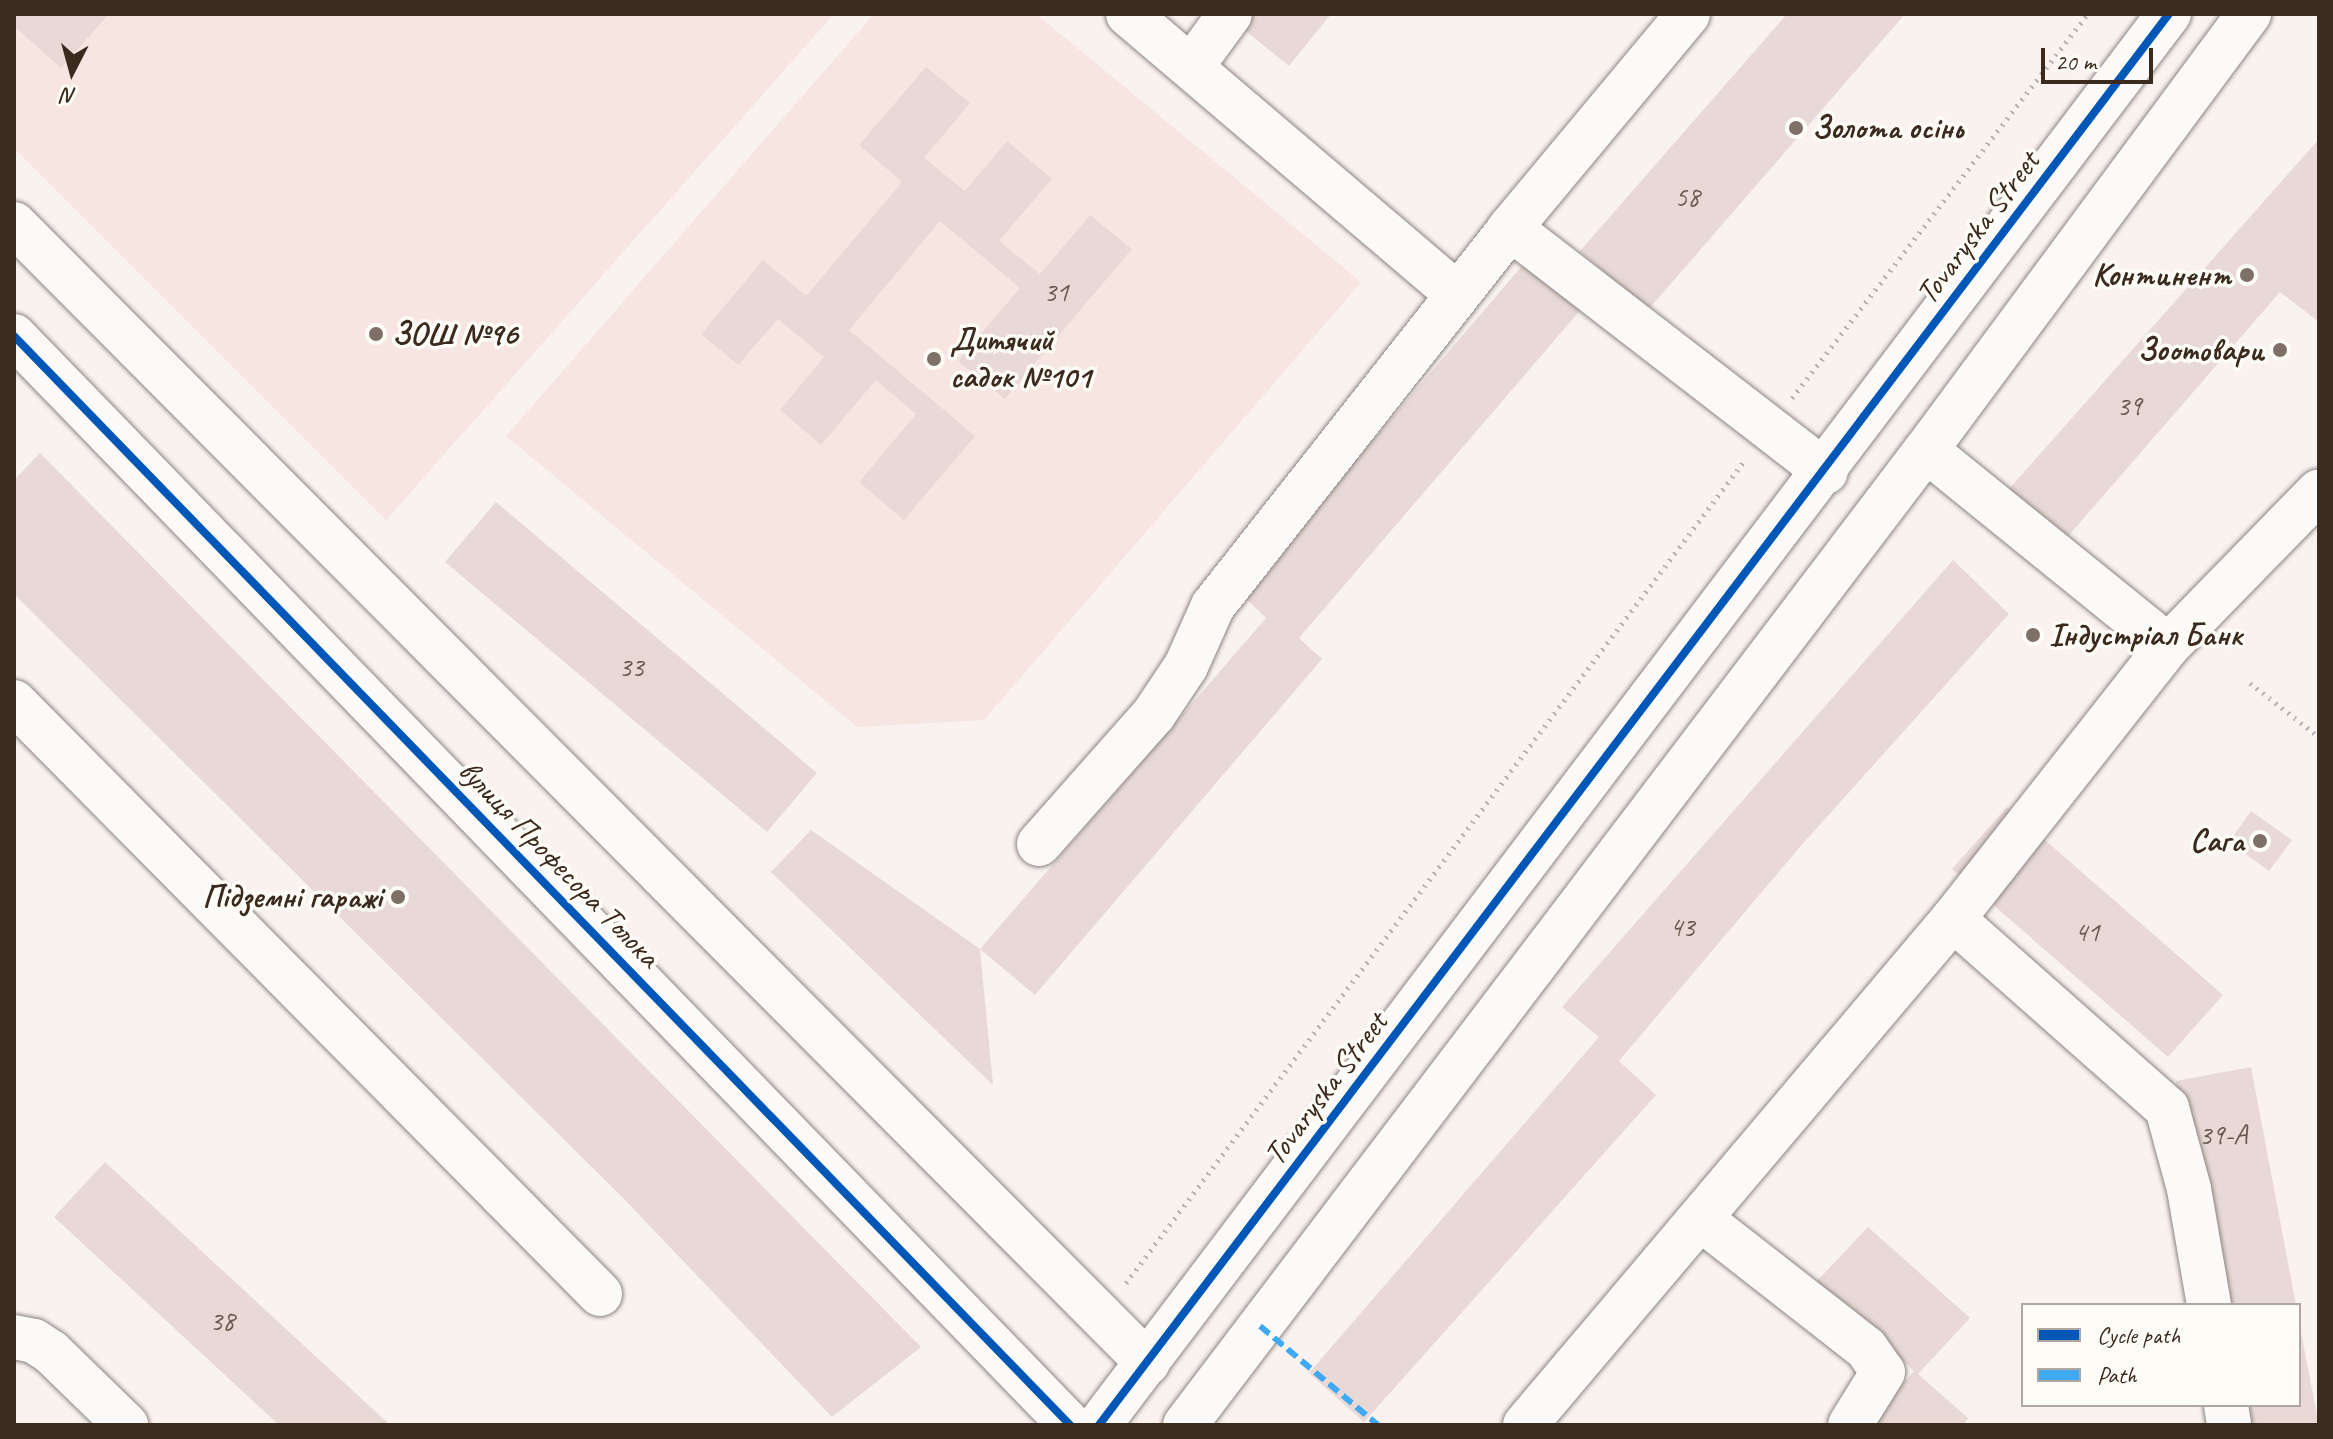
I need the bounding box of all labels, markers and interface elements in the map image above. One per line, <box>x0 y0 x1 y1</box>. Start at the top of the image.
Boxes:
north arrow <box>32 32 112 112</box>
scale bar <box>2045 32 2157 82</box>
text: 20 m <box>2055 47 2096 77</box>
text: N <box>61 81 78 111</box>
place label: Золота осінь <box>1812 109 1962 147</box>
marker: Золота осінь <box>1787 119 1805 137</box>
street label: Tovaryska Street <box>1908 144 2048 312</box>
house number: 58 <box>1674 180 1700 214</box>
place label: Континент <box>2093 256 2231 294</box>
marker: Континент <box>2238 266 2256 284</box>
house number: 31 <box>1043 275 1069 309</box>
place label: ЗОШ №96 <box>392 315 518 353</box>
place label: Дитячий садок №101 <box>950 322 1091 397</box>
marker: ЗОШ №96 <box>367 325 385 343</box>
place label: Зоотовари <box>2138 331 2264 369</box>
marker: Зоотовари <box>2271 341 2289 359</box>
marker: Дитячий садок №101 <box>925 350 943 368</box>
house number: 39 <box>2116 389 2142 423</box>
place label: Індустріал Банк <box>2049 616 2242 654</box>
marker: Індустріал Банк <box>2024 626 2042 644</box>
house number: 33 <box>618 650 644 684</box>
street label: вулиця Професора Толока <box>451 753 667 975</box>
place label: Сага <box>2190 822 2244 860</box>
marker: Сага <box>2251 832 2269 850</box>
place label: Підземні гаражі <box>203 878 382 916</box>
marker: Підземні гаражі <box>389 888 407 906</box>
house number: 43 <box>1669 910 1695 944</box>
house number: 41 <box>2074 915 2100 949</box>
street label: Tovaryska Street <box>1256 1005 1396 1173</box>
house number: 39-А <box>2199 1118 2247 1152</box>
legend <box>2021 1303 2301 1407</box>
house number: 38 <box>209 1304 235 1338</box>
text: Cycle path <box>2097 1320 2180 1350</box>
text: Path <box>2097 1360 2137 1390</box>

